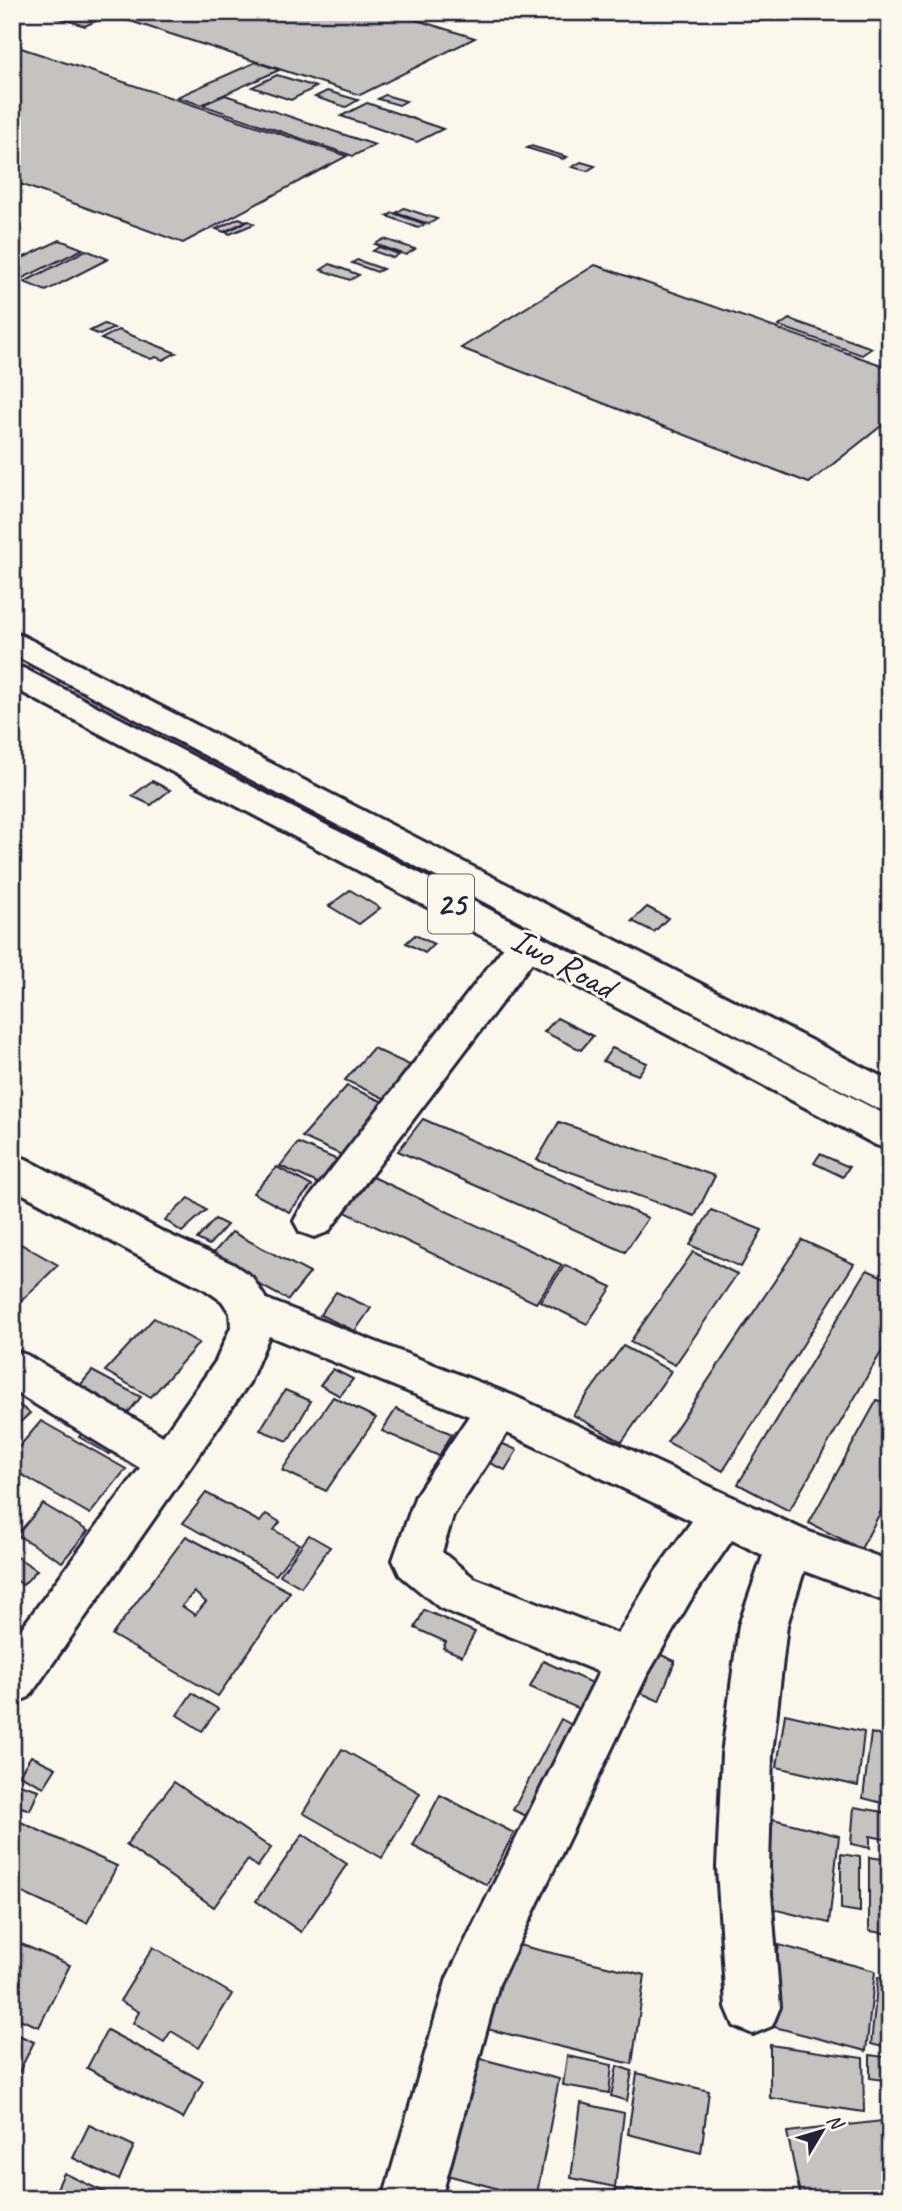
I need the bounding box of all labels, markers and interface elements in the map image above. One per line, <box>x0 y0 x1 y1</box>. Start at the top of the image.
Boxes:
road number: 25 <box>428 874 474 934</box>
street label: Iwo Road <box>503 917 627 1011</box>
north arrow <box>786 2096 856 2166</box>
text: N <box>822 2109 850 2136</box>

